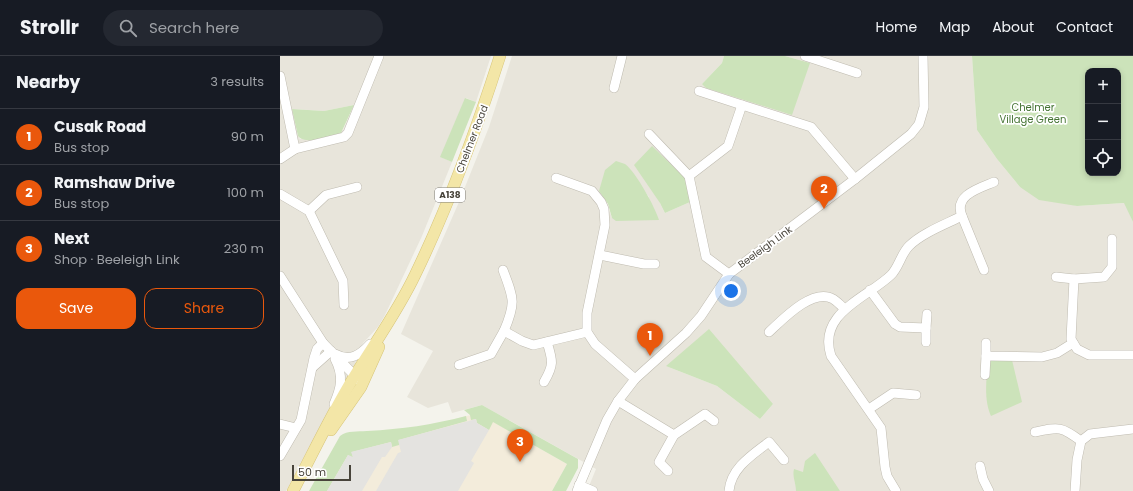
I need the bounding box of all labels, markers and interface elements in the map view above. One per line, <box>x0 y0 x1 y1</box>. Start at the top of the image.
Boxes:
search box <box>103 10 383 46</box>
text: Strollr <box>20 14 79 41</box>
icon: search <box>117 17 139 39</box>
text: Search here <box>149 17 239 38</box>
text: Home <box>875 17 917 37</box>
text: Map <box>939 17 970 37</box>
text: About <box>992 17 1034 37</box>
text: Contact <box>1056 17 1113 37</box>
map controls <box>1085 68 1121 176</box>
button: + <box>1085 68 1121 104</box>
text: Nearby <box>16 70 80 94</box>
text: 3 results <box>210 72 264 91</box>
park label: Chelmer Village Green <box>1000 100 1066 127</box>
street label: Chelmer Road <box>452 103 492 175</box>
button: − <box>1085 104 1121 140</box>
text: Cusak Road <box>54 116 146 137</box>
text: 1 <box>27 127 31 146</box>
text: 90 m <box>231 127 264 146</box>
text: Bus stop <box>54 138 109 157</box>
button: locate <box>1085 140 1121 176</box>
text: Ramshaw Drive <box>54 172 175 193</box>
pin: 2 <box>811 176 837 209</box>
text: 2 <box>25 183 33 202</box>
text: 100 m <box>227 183 264 202</box>
road number: A138 <box>435 188 465 202</box>
text: Bus stop <box>54 194 109 213</box>
street label: Beeleigh Link <box>735 222 796 272</box>
text: Next <box>54 228 89 249</box>
text: 3 <box>25 239 33 258</box>
text: 230 m <box>224 239 264 258</box>
text: Shop · Beeleigh Link <box>54 250 180 269</box>
your location <box>721 281 741 301</box>
button: Save <box>16 288 136 329</box>
button: Share <box>144 288 264 329</box>
pin: 1 <box>637 323 663 356</box>
pin: 3 <box>507 429 533 462</box>
scale bar <box>292 463 351 482</box>
text: 50 m <box>298 464 326 480</box>

